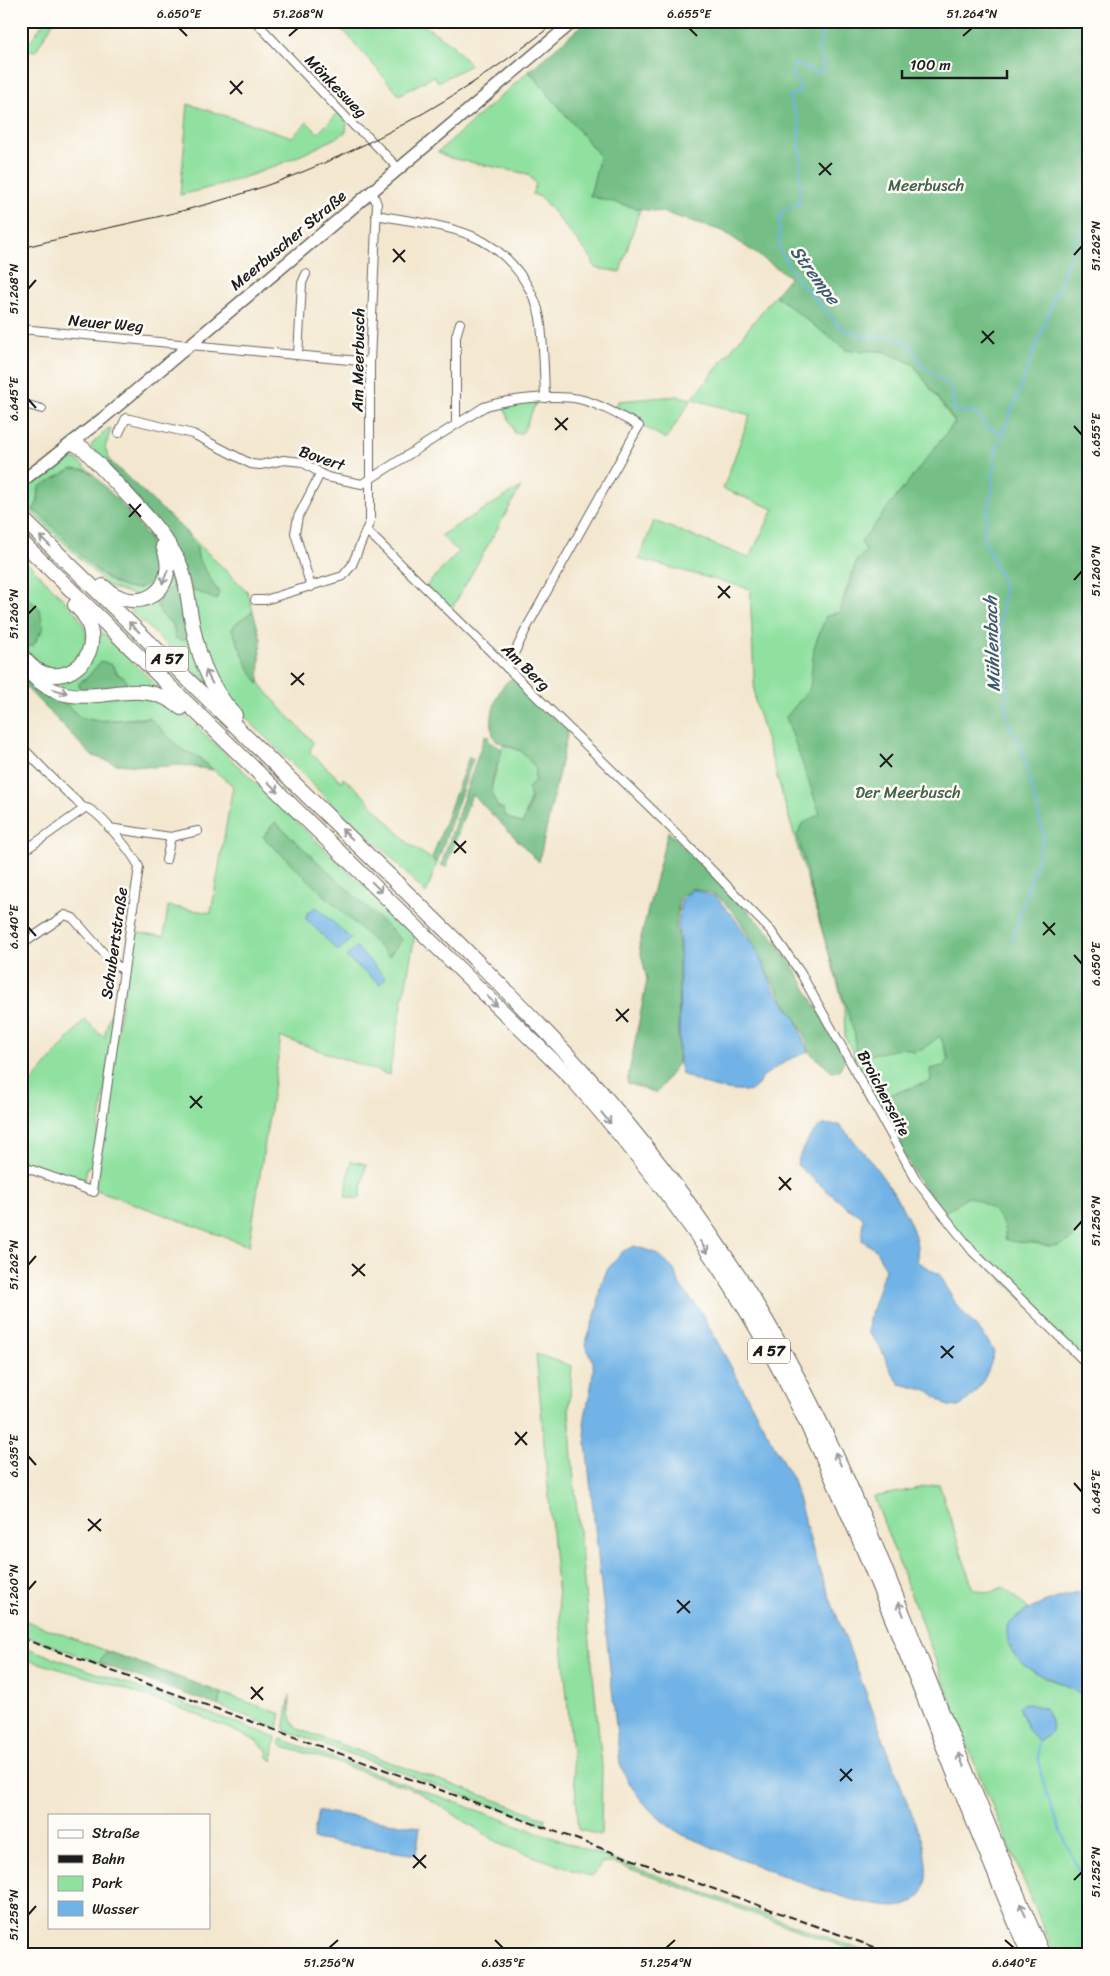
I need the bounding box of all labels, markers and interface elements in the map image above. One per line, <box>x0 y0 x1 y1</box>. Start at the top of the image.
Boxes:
text: 6.650°E <box>157 3 202 25</box>
text: 51.268°N <box>273 3 324 25</box>
text: 6.655°E <box>667 3 712 25</box>
text: 51.264°N <box>947 3 998 25</box>
street label: Mönkesweg <box>298 47 374 125</box>
scale bar <box>902 48 1008 80</box>
text: 100 m <box>910 52 951 78</box>
park label: Meerbusch <box>888 171 964 200</box>
street label: Meerbuscher Straße <box>223 182 353 298</box>
text: 51.262°N <box>1085 220 1107 271</box>
water label: Strempe <box>782 238 849 313</box>
text: 51.268°N <box>3 263 25 314</box>
street label: Neuer Weg <box>67 305 145 341</box>
street label: Am Meerbusch <box>343 308 373 413</box>
text: 6.645°E <box>3 376 25 421</box>
text: 6.655°E <box>1085 412 1107 457</box>
street label: Bovert <box>295 437 349 480</box>
one-way arrow <box>39 535 51 547</box>
text: 51.260°N <box>1085 545 1107 596</box>
one-way arrow <box>160 569 169 584</box>
text: 51.266°N <box>3 588 25 639</box>
water label: Mühlenbach <box>974 594 1010 692</box>
one-way arrow <box>127 621 140 633</box>
street label: Am Berg <box>494 635 558 698</box>
road number: A 57 <box>146 646 188 672</box>
one-way arrow <box>204 670 214 685</box>
one-way arrow <box>52 687 68 697</box>
park label: Der Meerbusch <box>855 778 961 807</box>
one-way arrow <box>266 781 279 793</box>
one-way arrow <box>340 828 353 840</box>
one-way arrow <box>370 881 382 893</box>
street label: Schubertstraße <box>92 885 136 1001</box>
text: 6.640°E <box>3 904 25 949</box>
text: 6.650°E <box>1085 941 1107 986</box>
one-way arrow <box>486 995 498 1007</box>
street label: Broicherseite <box>849 1045 919 1142</box>
one-way arrow <box>600 1111 612 1124</box>
text: 51.256°N <box>1085 1195 1107 1246</box>
text: 51.262°N <box>3 1239 25 1290</box>
one-way arrow <box>700 1239 710 1253</box>
road number: A 57 <box>748 1338 790 1364</box>
text: 6.635°E <box>3 1433 25 1477</box>
one-way arrow <box>832 1452 842 1467</box>
text: 6.645°E <box>1085 1469 1107 1514</box>
text: 51.260°N <box>3 1564 25 1615</box>
one-way arrow <box>896 1602 905 1617</box>
one-way arrow <box>956 1753 965 1768</box>
legend <box>48 1814 210 1928</box>
text: Straße <box>92 1820 140 1846</box>
text: Bahn <box>92 1846 125 1872</box>
text: 51.252°N <box>1085 1846 1107 1897</box>
text: Park <box>92 1870 123 1896</box>
text: 51.258°N <box>3 1889 25 1941</box>
text: Wasser <box>92 1896 140 1922</box>
one-way arrow <box>1018 1903 1028 1918</box>
text: 51.256°N <box>304 1952 355 1974</box>
text: 6.635°E <box>482 1952 526 1974</box>
text: 51.254°N <box>640 1952 692 1974</box>
text: 6.640°E <box>992 1952 1037 1974</box>

